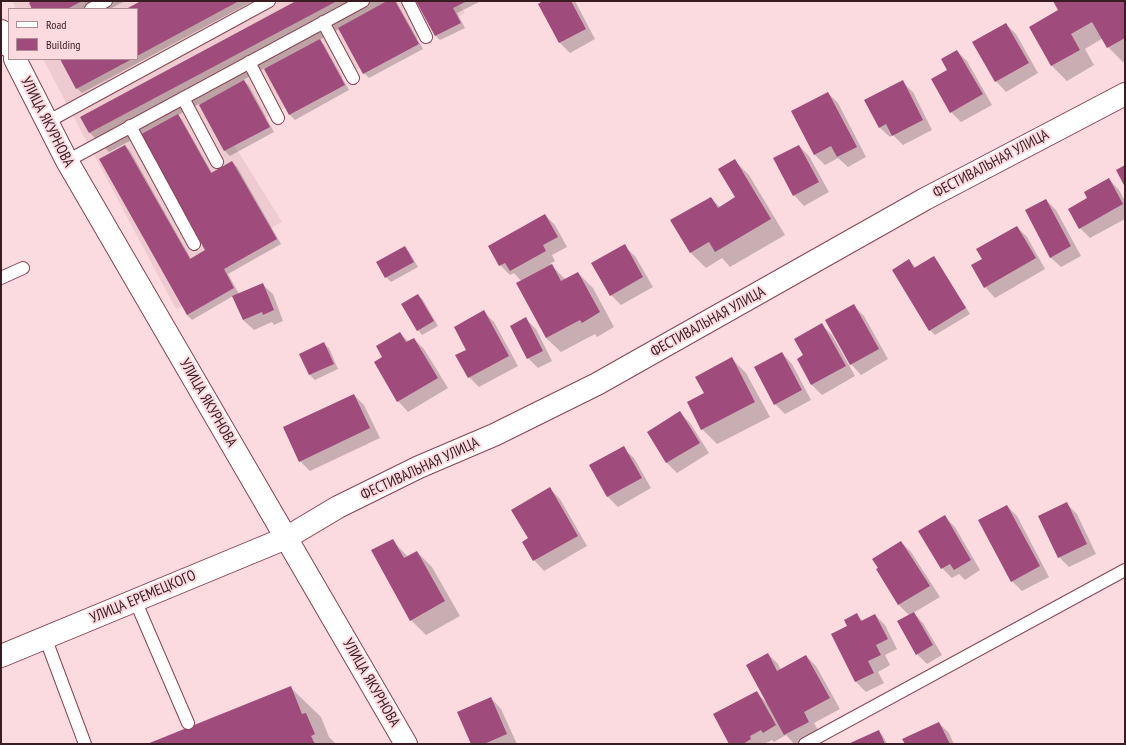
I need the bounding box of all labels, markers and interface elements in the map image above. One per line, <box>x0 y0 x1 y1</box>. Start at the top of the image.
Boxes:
legend <box>8 8 138 60</box>
text: Road <box>46 17 66 32</box>
text: Building <box>46 37 81 52</box>
street label: УЛИЦА ЯКУРНОВА <box>17 74 77 170</box>
street label: ФЕСТИВАЛЬНАЯ УЛИЦА <box>930 126 1052 202</box>
street label: ФЕСТИВАЛЬНАЯ УЛИЦА <box>647 283 769 361</box>
street label: УЛИЦА ЯКУРНОВА <box>175 356 241 450</box>
street label: ФЕСТИВАЛЬНАЯ УЛИЦА <box>358 434 482 504</box>
street label: УЛИЦА ЕРЕМЕЦКОГО <box>87 567 199 627</box>
street label: УЛИЦА ЯКУРНОВА <box>338 636 404 730</box>

